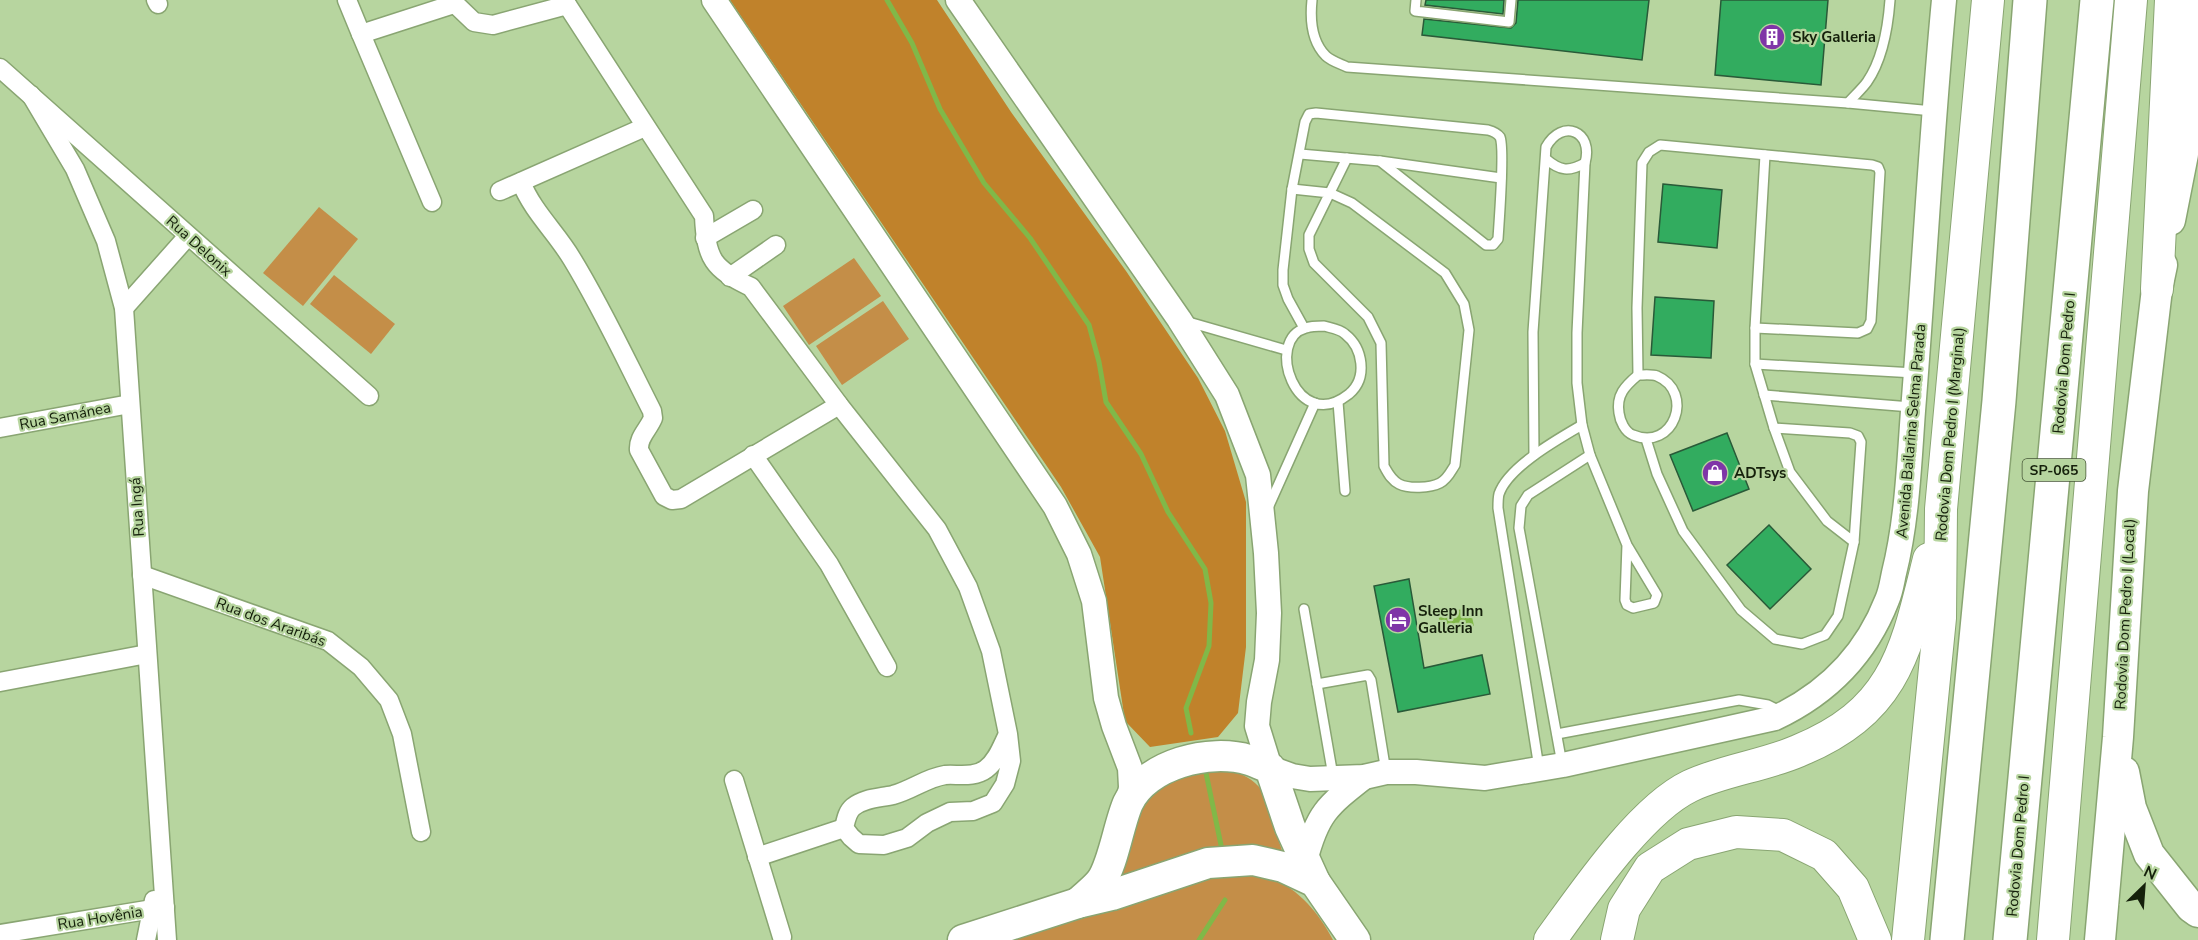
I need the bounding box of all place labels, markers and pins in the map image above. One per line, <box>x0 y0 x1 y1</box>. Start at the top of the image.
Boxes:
building icon: Sky Galleria <box>1757 22 1787 52</box>
place label: Sky Galleria <box>1792 27 1876 47</box>
shop icon: ADTsys <box>1700 458 1730 488</box>
place label: ADTsys <box>1734 463 1786 483</box>
place label: Sleep Inn Galleria <box>1418 601 1483 638</box>
hotel icon: Sleep Inn Galleria <box>1383 605 1413 635</box>

